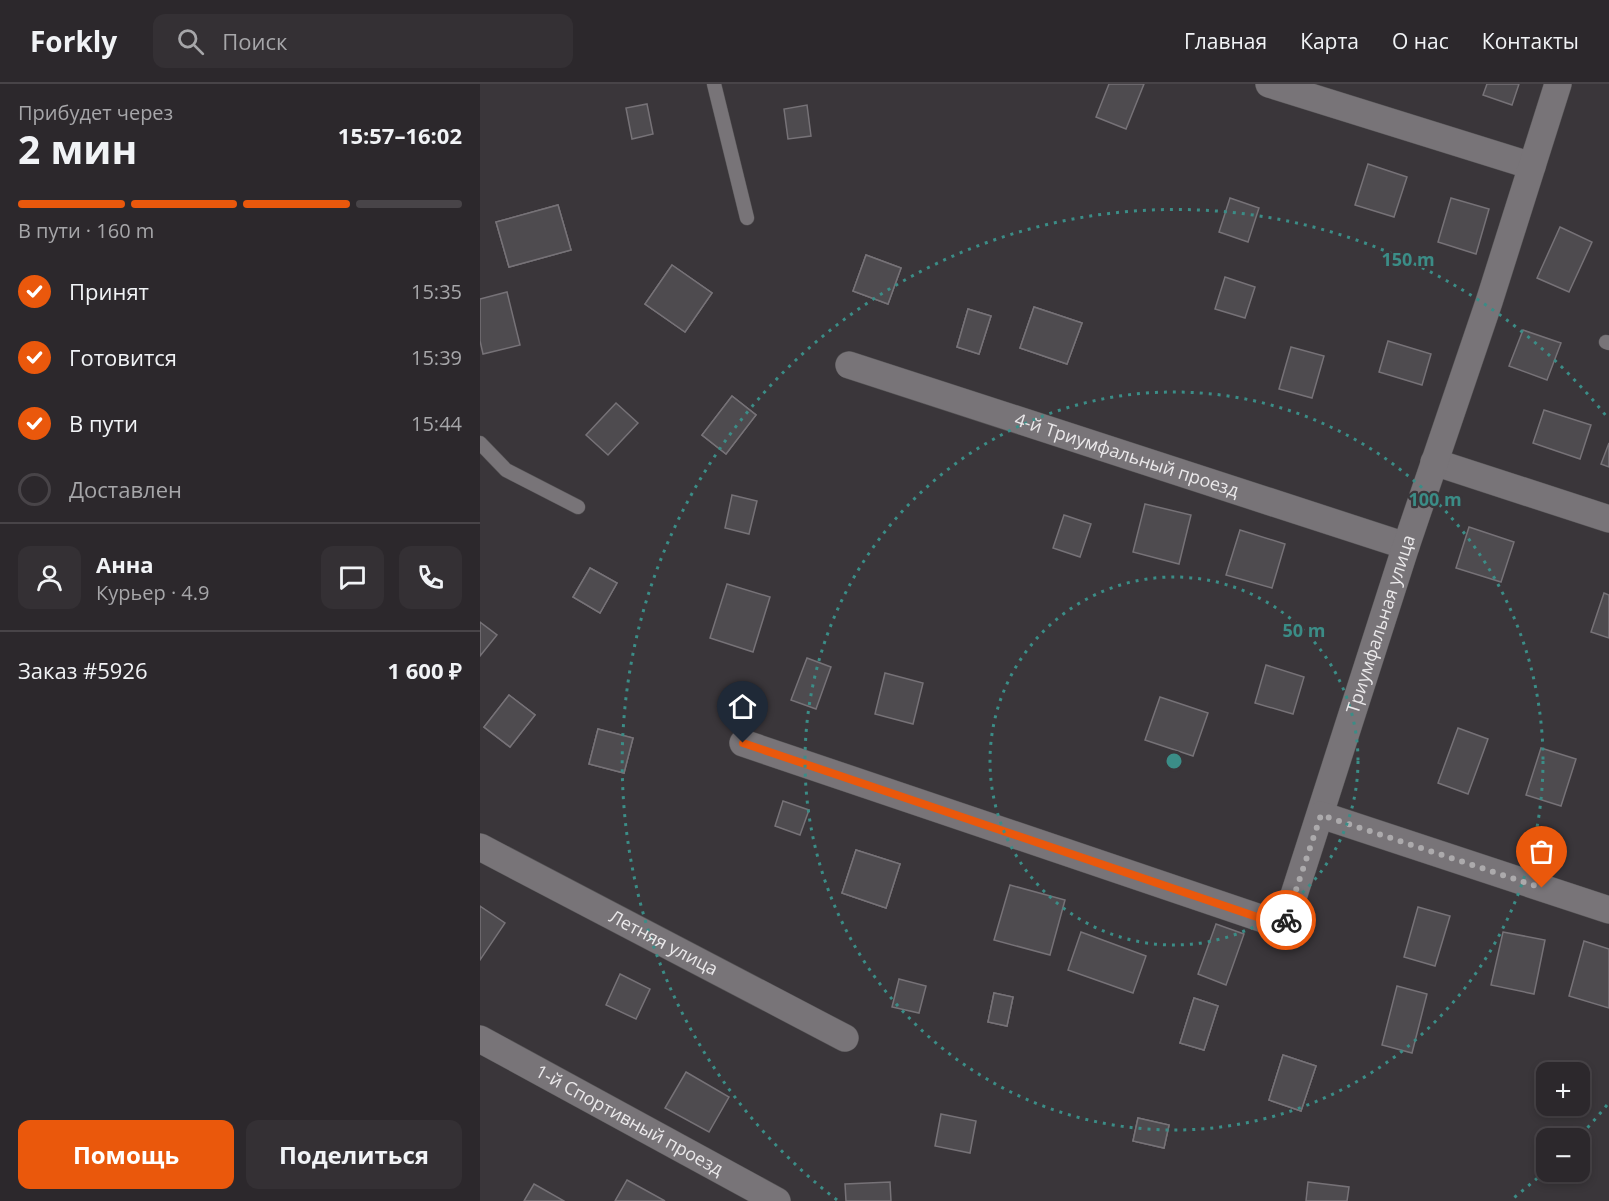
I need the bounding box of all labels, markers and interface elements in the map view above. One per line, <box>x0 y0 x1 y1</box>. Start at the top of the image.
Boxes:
search box <box>153 14 573 68</box>
text: Forkly <box>30 22 117 60</box>
icon: search <box>174 25 207 58</box>
text: Поиск <box>222 26 287 56</box>
text: Главная <box>1184 27 1267 55</box>
text: Карта <box>1300 27 1359 55</box>
text: О нас <box>1392 27 1449 55</box>
text: Контакты <box>1482 27 1579 55</box>
text: Прибудет через <box>18 99 173 126</box>
text: 15:57–16:02 <box>338 120 462 150</box>
text: 2 мин <box>18 122 137 175</box>
text: В пути · 160 m <box>18 217 154 244</box>
text: 150 m <box>1381 247 1435 271</box>
icon: check <box>18 275 51 308</box>
text: Принят <box>69 276 149 306</box>
text: 15:35 <box>411 278 462 305</box>
icon: check <box>18 341 51 374</box>
text: Готовится <box>69 342 177 372</box>
text: 15:39 <box>411 344 462 371</box>
icon: check <box>18 407 51 440</box>
street label: 4-й Триумфальный проезд <box>1012 407 1242 502</box>
text: В пути <box>69 408 138 438</box>
text: 15:44 <box>411 410 462 437</box>
text: Доставлен <box>69 474 182 504</box>
text: 100 m <box>1408 487 1462 511</box>
street label: Триумфальная улица <box>1340 531 1420 716</box>
button: person <box>18 546 81 609</box>
button: chat <box>321 546 384 609</box>
button: phone <box>399 546 462 609</box>
text: Анна <box>96 549 154 579</box>
text: Курьер · 4.9 <box>96 579 210 606</box>
text: 50 m <box>1283 618 1325 642</box>
text: Заказ #5926 <box>18 655 148 685</box>
text: 1 600 ₽ <box>387 655 462 685</box>
pin <box>717 681 768 743</box>
icon: home <box>726 690 759 723</box>
centre of rings <box>1164 751 1184 771</box>
pin <box>1516 826 1567 888</box>
icon: bag <box>1525 835 1558 868</box>
courier <box>1256 890 1316 950</box>
street label: Летняя улица <box>605 904 722 980</box>
icon: bike <box>1270 904 1303 937</box>
street label: 1-й Спортивный проезд <box>532 1059 728 1180</box>
map controls <box>1536 1062 1590 1182</box>
button: + <box>1536 1062 1590 1116</box>
button: Помощь <box>18 1120 234 1189</box>
button: Поделиться <box>246 1120 462 1189</box>
button: − <box>1536 1128 1590 1182</box>

